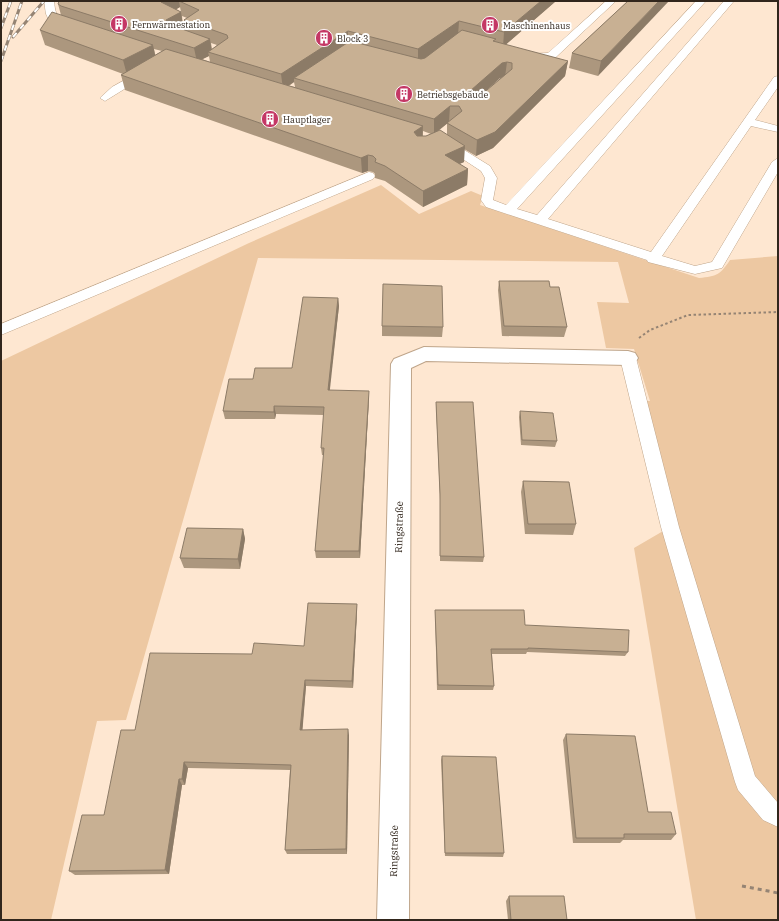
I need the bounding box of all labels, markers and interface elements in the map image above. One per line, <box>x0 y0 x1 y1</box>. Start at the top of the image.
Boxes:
building icon: Fernwärmestation <box>109 14 129 34</box>
building icon: Maschinenhaus <box>480 15 500 35</box>
place label: Fernwärmestation <box>132 19 210 30</box>
place label: Maschinenhaus <box>503 20 570 31</box>
building icon: Block 3 <box>314 28 334 48</box>
place label: Block 3 <box>337 33 368 44</box>
building icon: Betriebsgebäude <box>394 84 414 104</box>
place label: Betriebsgebäude <box>417 89 488 100</box>
building icon: Hauptlager <box>260 109 280 129</box>
place label: Hauptlager <box>283 114 330 125</box>
street label: Ringstraße <box>392 501 406 553</box>
street label: Ringstraße <box>387 825 401 877</box>

